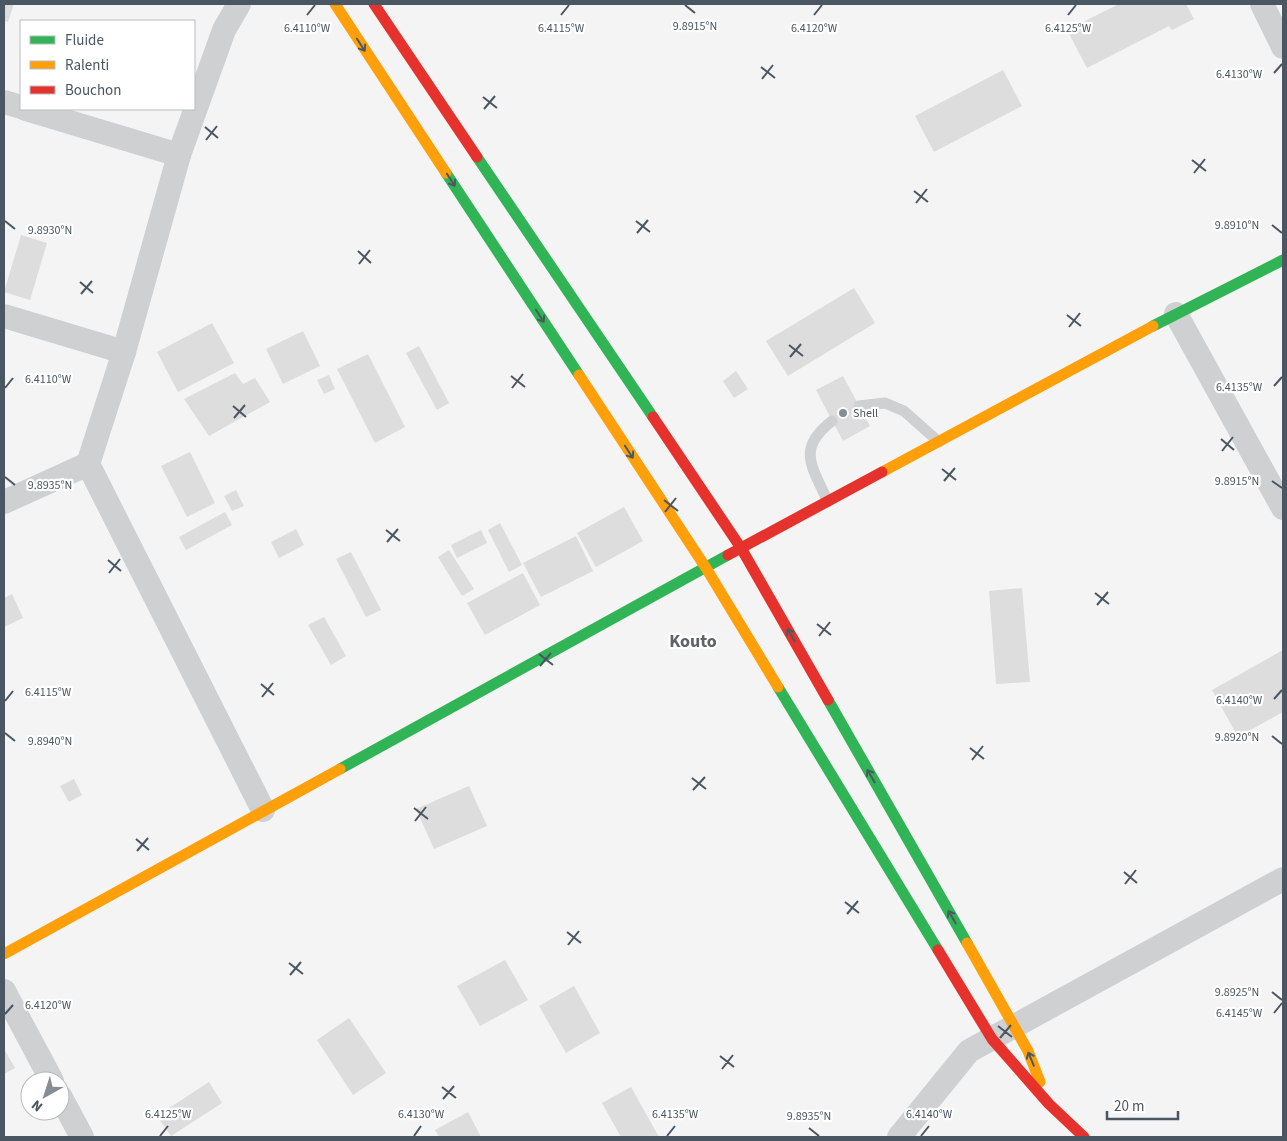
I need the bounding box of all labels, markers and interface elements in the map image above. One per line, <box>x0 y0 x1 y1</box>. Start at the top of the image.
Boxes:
text: 9.8915°N <box>673 18 717 35</box>
legend <box>20 20 195 110</box>
text: 6.4110°W <box>284 20 331 37</box>
text: 6.4115°W <box>538 20 585 37</box>
text: 6.4120°W <box>791 20 838 37</box>
text: 6.4125°W <box>1045 20 1092 37</box>
text: Fluide <box>65 30 104 51</box>
one-way arrow <box>357 37 367 51</box>
text: Ralenti <box>65 55 109 76</box>
text: 6.4130°W <box>1216 66 1263 83</box>
text: Bouchon <box>65 80 121 101</box>
one-way arrow <box>446 173 456 187</box>
text: 9.8910°N <box>1215 217 1259 234</box>
text: 9.8930°N <box>28 222 72 239</box>
one-way arrow <box>535 309 545 323</box>
text: 6.4110°W <box>25 371 72 388</box>
text: 6.4135°W <box>1216 379 1263 396</box>
place label: Shell <box>853 405 878 422</box>
marker: Shell <box>837 407 849 419</box>
one-way arrow <box>624 445 635 459</box>
text: 9.8915°N <box>1215 473 1259 490</box>
text: 9.8935°N <box>28 477 72 494</box>
one-way arrow <box>785 628 795 642</box>
district label: Kouto <box>669 629 717 654</box>
text: 6.4115°W <box>25 684 72 701</box>
text: 6.4140°W <box>1216 692 1263 709</box>
text: 9.8920°N <box>1215 729 1259 746</box>
text: 9.8940°N <box>28 733 72 750</box>
one-way arrow <box>866 769 875 784</box>
one-way arrow <box>946 911 956 925</box>
text: 9.8925°N <box>1215 984 1259 1001</box>
text: 6.4120°W <box>25 997 72 1014</box>
text: 6.4145°W <box>1216 1005 1263 1022</box>
one-way arrow <box>1025 1052 1035 1067</box>
north arrow <box>20 1071 70 1121</box>
scale bar <box>1107 1088 1178 1120</box>
text: N <box>28 1095 47 1116</box>
text: 20 m <box>1114 1096 1144 1117</box>
text: 6.4125°W <box>145 1106 192 1123</box>
text: 6.4130°W <box>398 1106 445 1123</box>
text: 6.4135°W <box>652 1106 699 1123</box>
text: 6.4140°W <box>906 1106 953 1123</box>
text: 9.8935°N <box>787 1108 831 1125</box>

